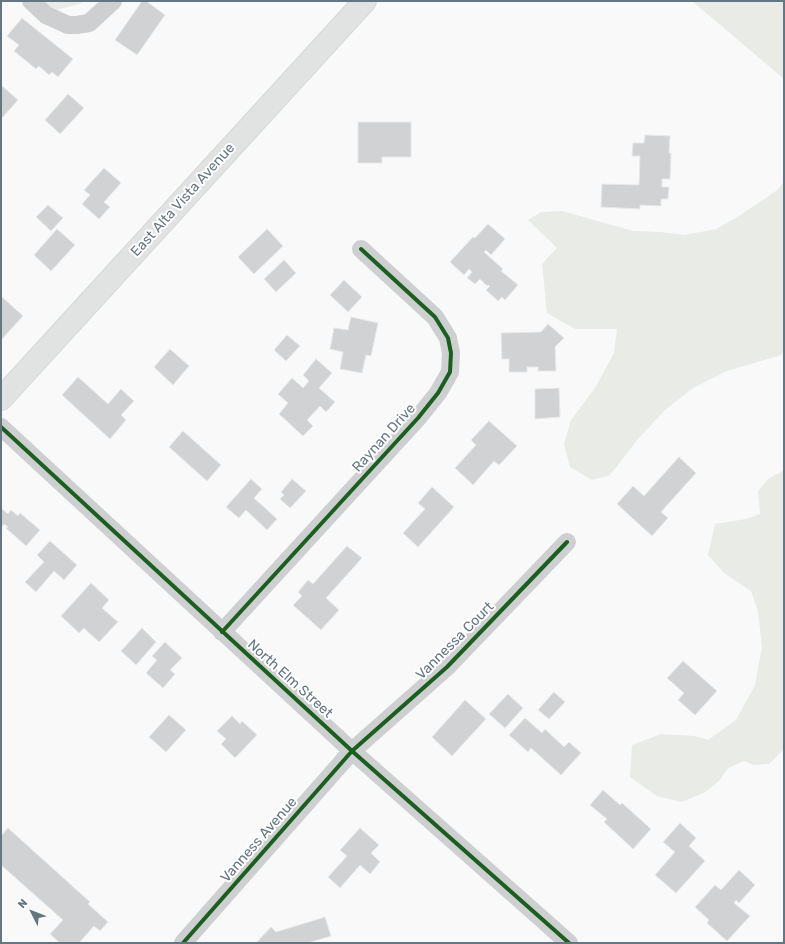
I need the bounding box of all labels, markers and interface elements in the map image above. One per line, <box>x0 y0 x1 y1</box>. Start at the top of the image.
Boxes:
street label: East Alta Vista Avenue <box>128 140 238 260</box>
street label: Raynan Drive <box>349 400 419 476</box>
street label: Vannessa Court <box>413 599 497 683</box>
street label: North Elm Street <box>244 636 336 722</box>
street label: Vanness Avenue <box>217 794 301 886</box>
north arrow <box>12 892 52 932</box>
text: N <box>15 896 30 911</box>

